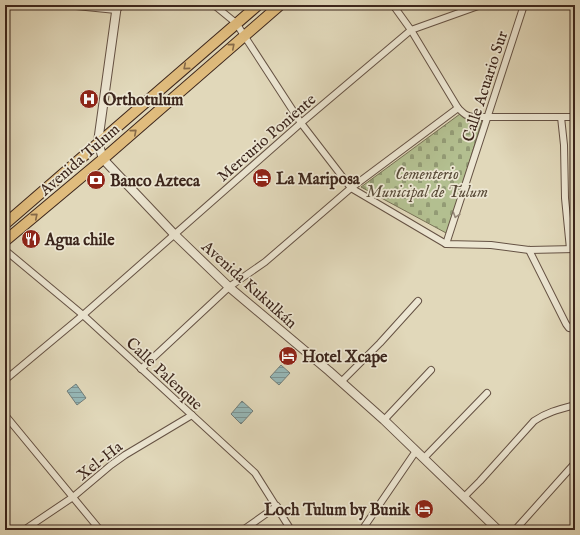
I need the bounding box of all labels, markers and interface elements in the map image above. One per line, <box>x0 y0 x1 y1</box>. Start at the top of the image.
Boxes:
street label: Calle Acuario Sur <box>459 29 513 145</box>
one-way arrow <box>228 44 235 51</box>
one-way arrow <box>184 63 191 70</box>
hospital icon: Orthotulum <box>78 88 100 110</box>
street label: Mercurio Poniente <box>214 90 321 187</box>
place label: Orthotulum <box>103 91 184 111</box>
street label: Avenida Tulum <box>35 120 125 202</box>
one-way arrow <box>129 129 137 136</box>
park label: Cementerio Municipal de Tulum <box>366 165 488 203</box>
hotel icon: La Mariposa <box>251 167 273 189</box>
bank icon: Banco Azteca <box>85 169 107 191</box>
place label: La Mariposa <box>276 170 361 190</box>
place label: Banco Azteca <box>110 172 201 192</box>
one-way arrow <box>452 212 461 219</box>
one-way arrow <box>31 214 38 221</box>
restaurant icon: Agua chile <box>20 228 42 250</box>
place label: Agua chile <box>44 231 115 251</box>
street label: Avenida Kukulkán <box>196 237 301 334</box>
street label: Calle Palenque <box>121 334 206 415</box>
hotel icon: Hotel Xcape <box>277 345 299 367</box>
place label: Hotel Xcape <box>302 348 388 368</box>
street label: Xel-Ha <box>73 437 127 486</box>
hotel icon: Loch Tulum by Bunik <box>413 498 435 520</box>
place label: Loch Tulum by Bunik <box>264 501 410 521</box>

